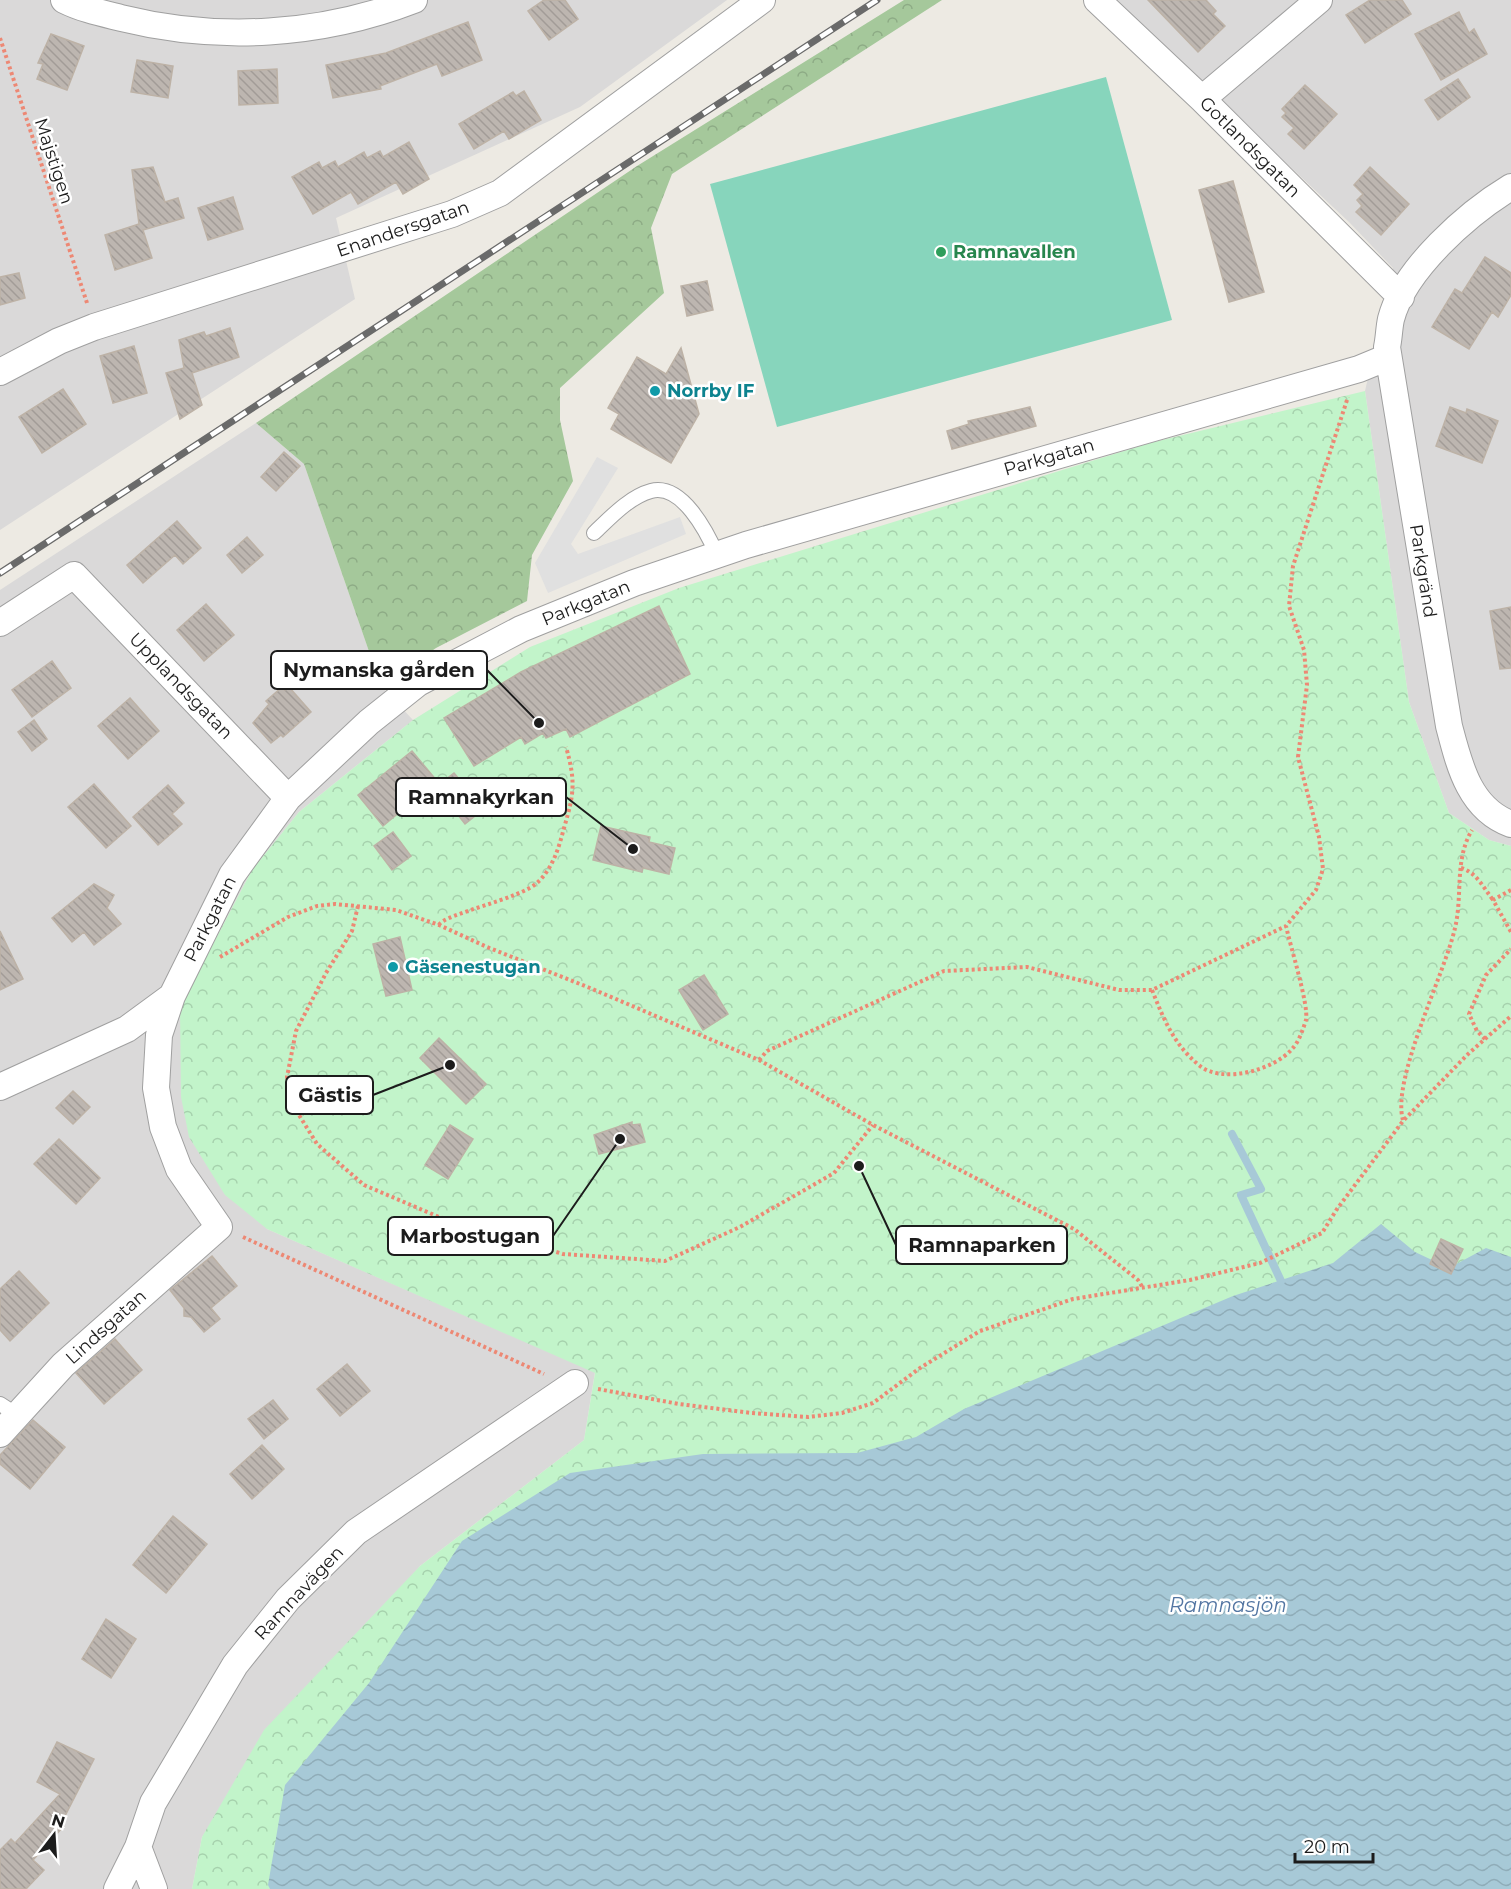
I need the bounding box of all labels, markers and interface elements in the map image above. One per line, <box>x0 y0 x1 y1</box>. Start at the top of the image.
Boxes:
street label: Gotlandsgatan <box>1195 92 1305 202</box>
street label: Majstigen <box>30 115 78 207</box>
street label: Enandersgatan <box>334 196 472 262</box>
place label: Ramnavallen <box>953 241 1076 263</box>
marker: Ramnavallen <box>934 245 948 259</box>
place label: Norrby IF <box>667 380 755 402</box>
marker: Norrby IF <box>648 384 662 398</box>
street label: Parkgatan <box>1001 434 1097 480</box>
street label: Parkgränd <box>1405 523 1441 619</box>
street label: Parkgatan <box>539 575 633 631</box>
street label: Upplandsgatan <box>124 628 238 744</box>
callout: Nymanska gården <box>271 651 487 689</box>
text: Nymanska gården <box>283 658 475 682</box>
callout: Ramnakyrkan <box>396 778 566 816</box>
text: Ramnakyrkan <box>408 785 554 809</box>
street label: Parkgatan <box>179 872 241 966</box>
place label: Gäsenestugan <box>405 956 541 978</box>
marker: Gäsenestugan <box>386 960 400 974</box>
callout: Gästis <box>286 1076 373 1114</box>
text: Gästis <box>298 1083 362 1107</box>
callout: Marbostugan <box>388 1217 553 1255</box>
text: Marbostugan <box>400 1224 540 1248</box>
callout: Ramnaparken <box>896 1226 1067 1264</box>
text: Ramnaparken <box>908 1233 1056 1257</box>
street label: Lindsgatan <box>61 1285 151 1369</box>
street label: Ramnavägen <box>250 1541 348 1645</box>
water label: Ramnasjön <box>1169 1593 1287 1617</box>
north arrow <box>24 1805 84 1865</box>
text: N <box>49 1810 67 1832</box>
scale bar <box>1295 1826 1373 1864</box>
text: 20 m <box>1304 1836 1350 1858</box>

